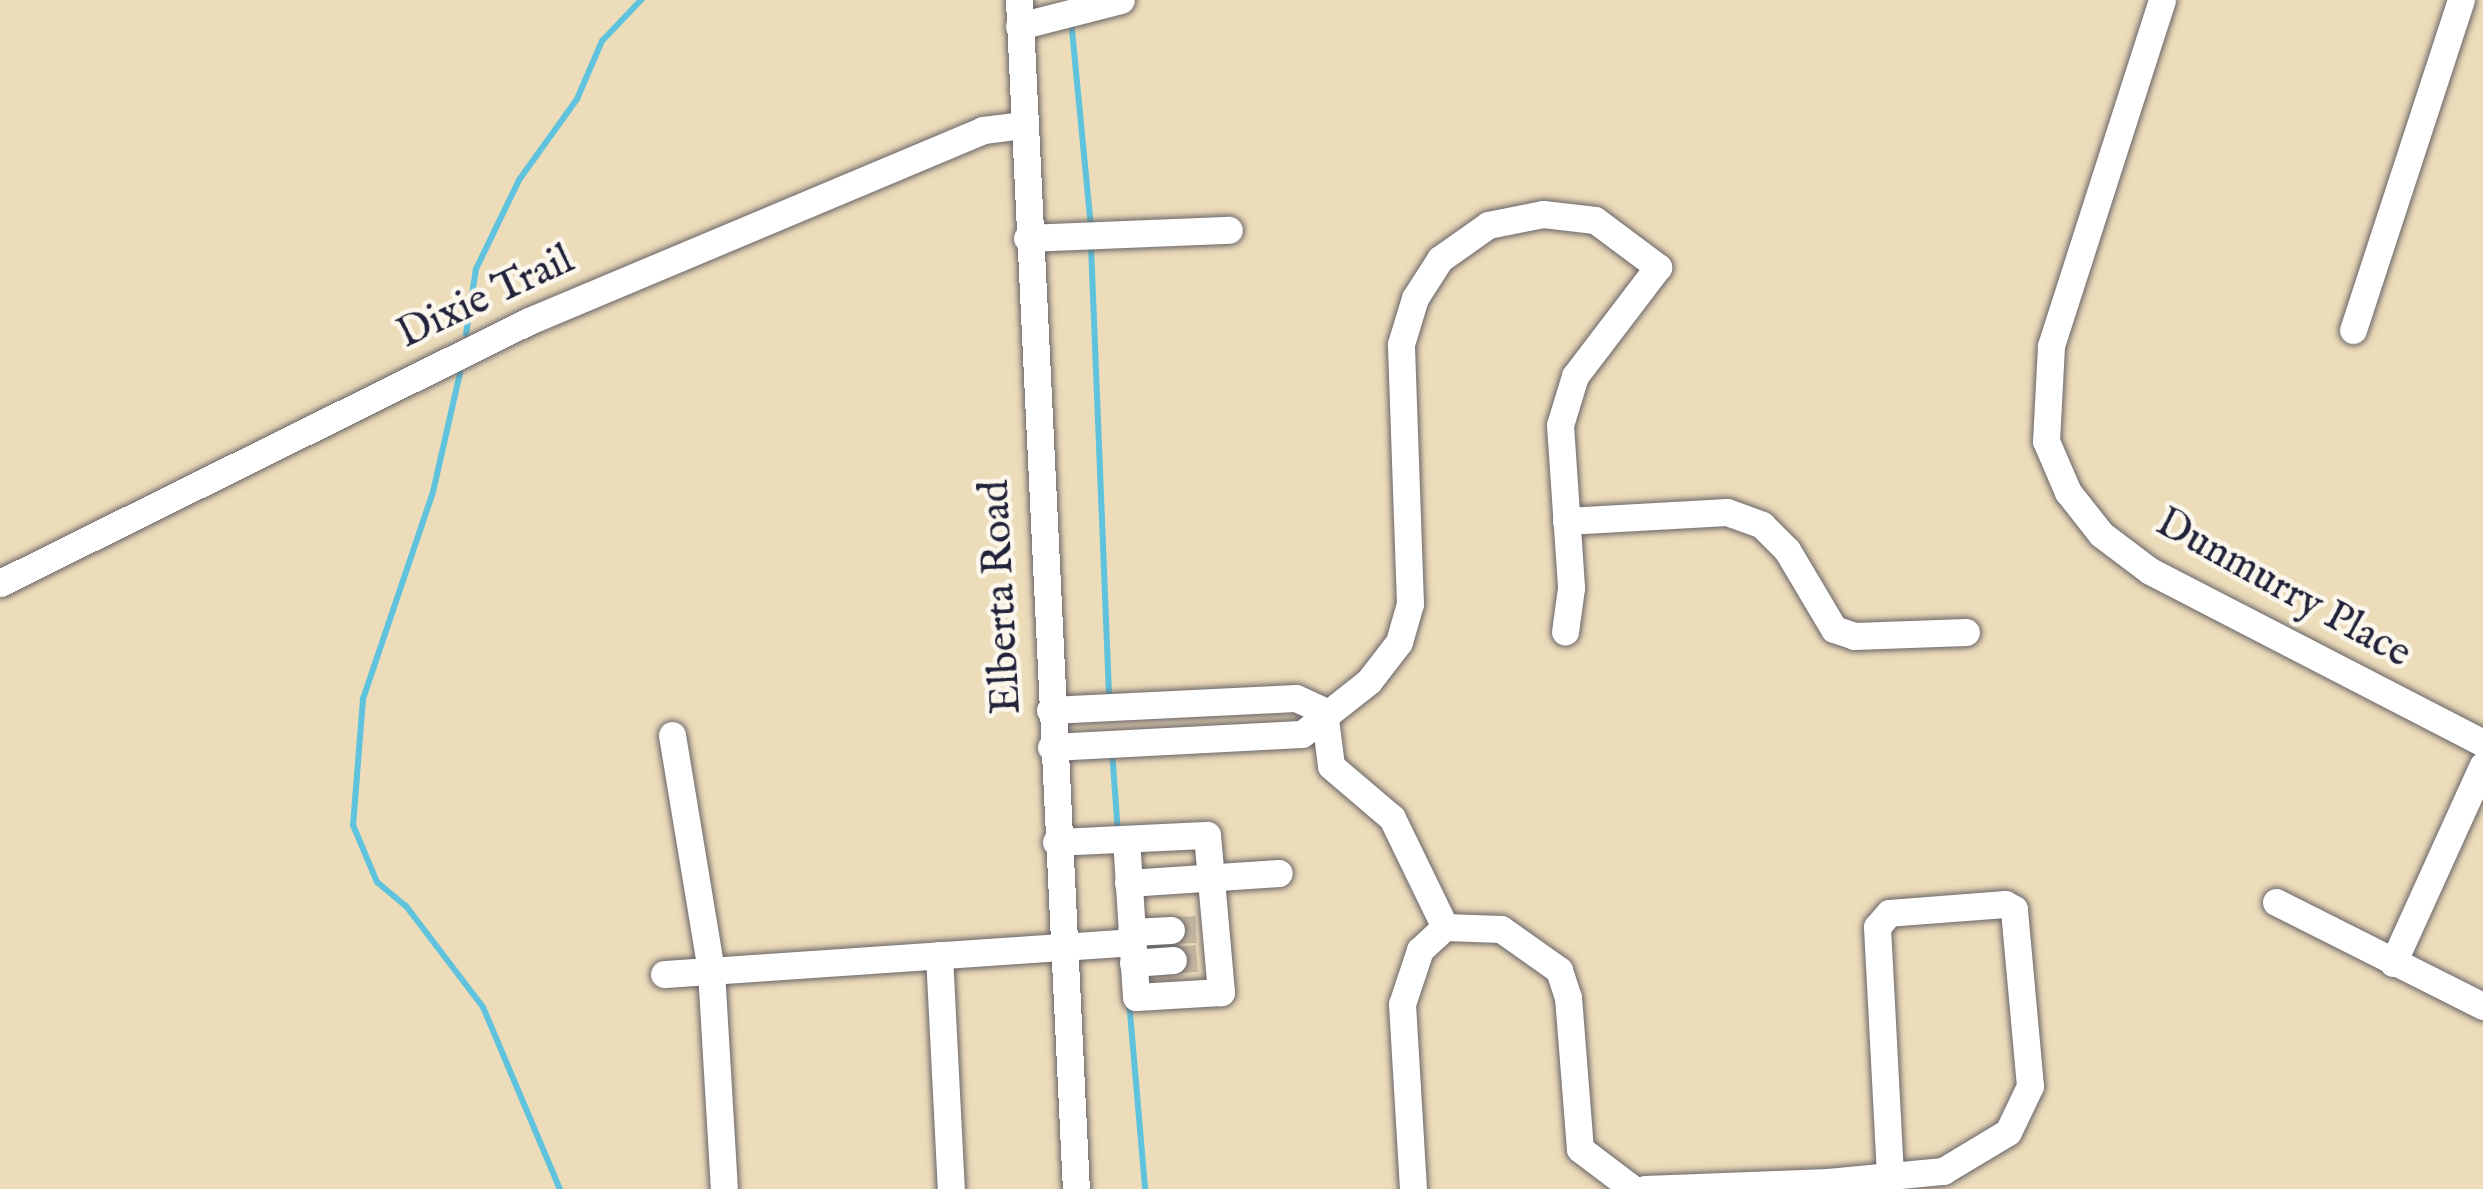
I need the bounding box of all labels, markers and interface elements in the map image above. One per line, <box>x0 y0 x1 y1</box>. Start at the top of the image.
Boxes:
street label: Dixie Trail <box>390 235 582 361</box>
street label: Elberta Road <box>971 479 1033 715</box>
street label: Dunmurry Place <box>2147 498 2419 680</box>

